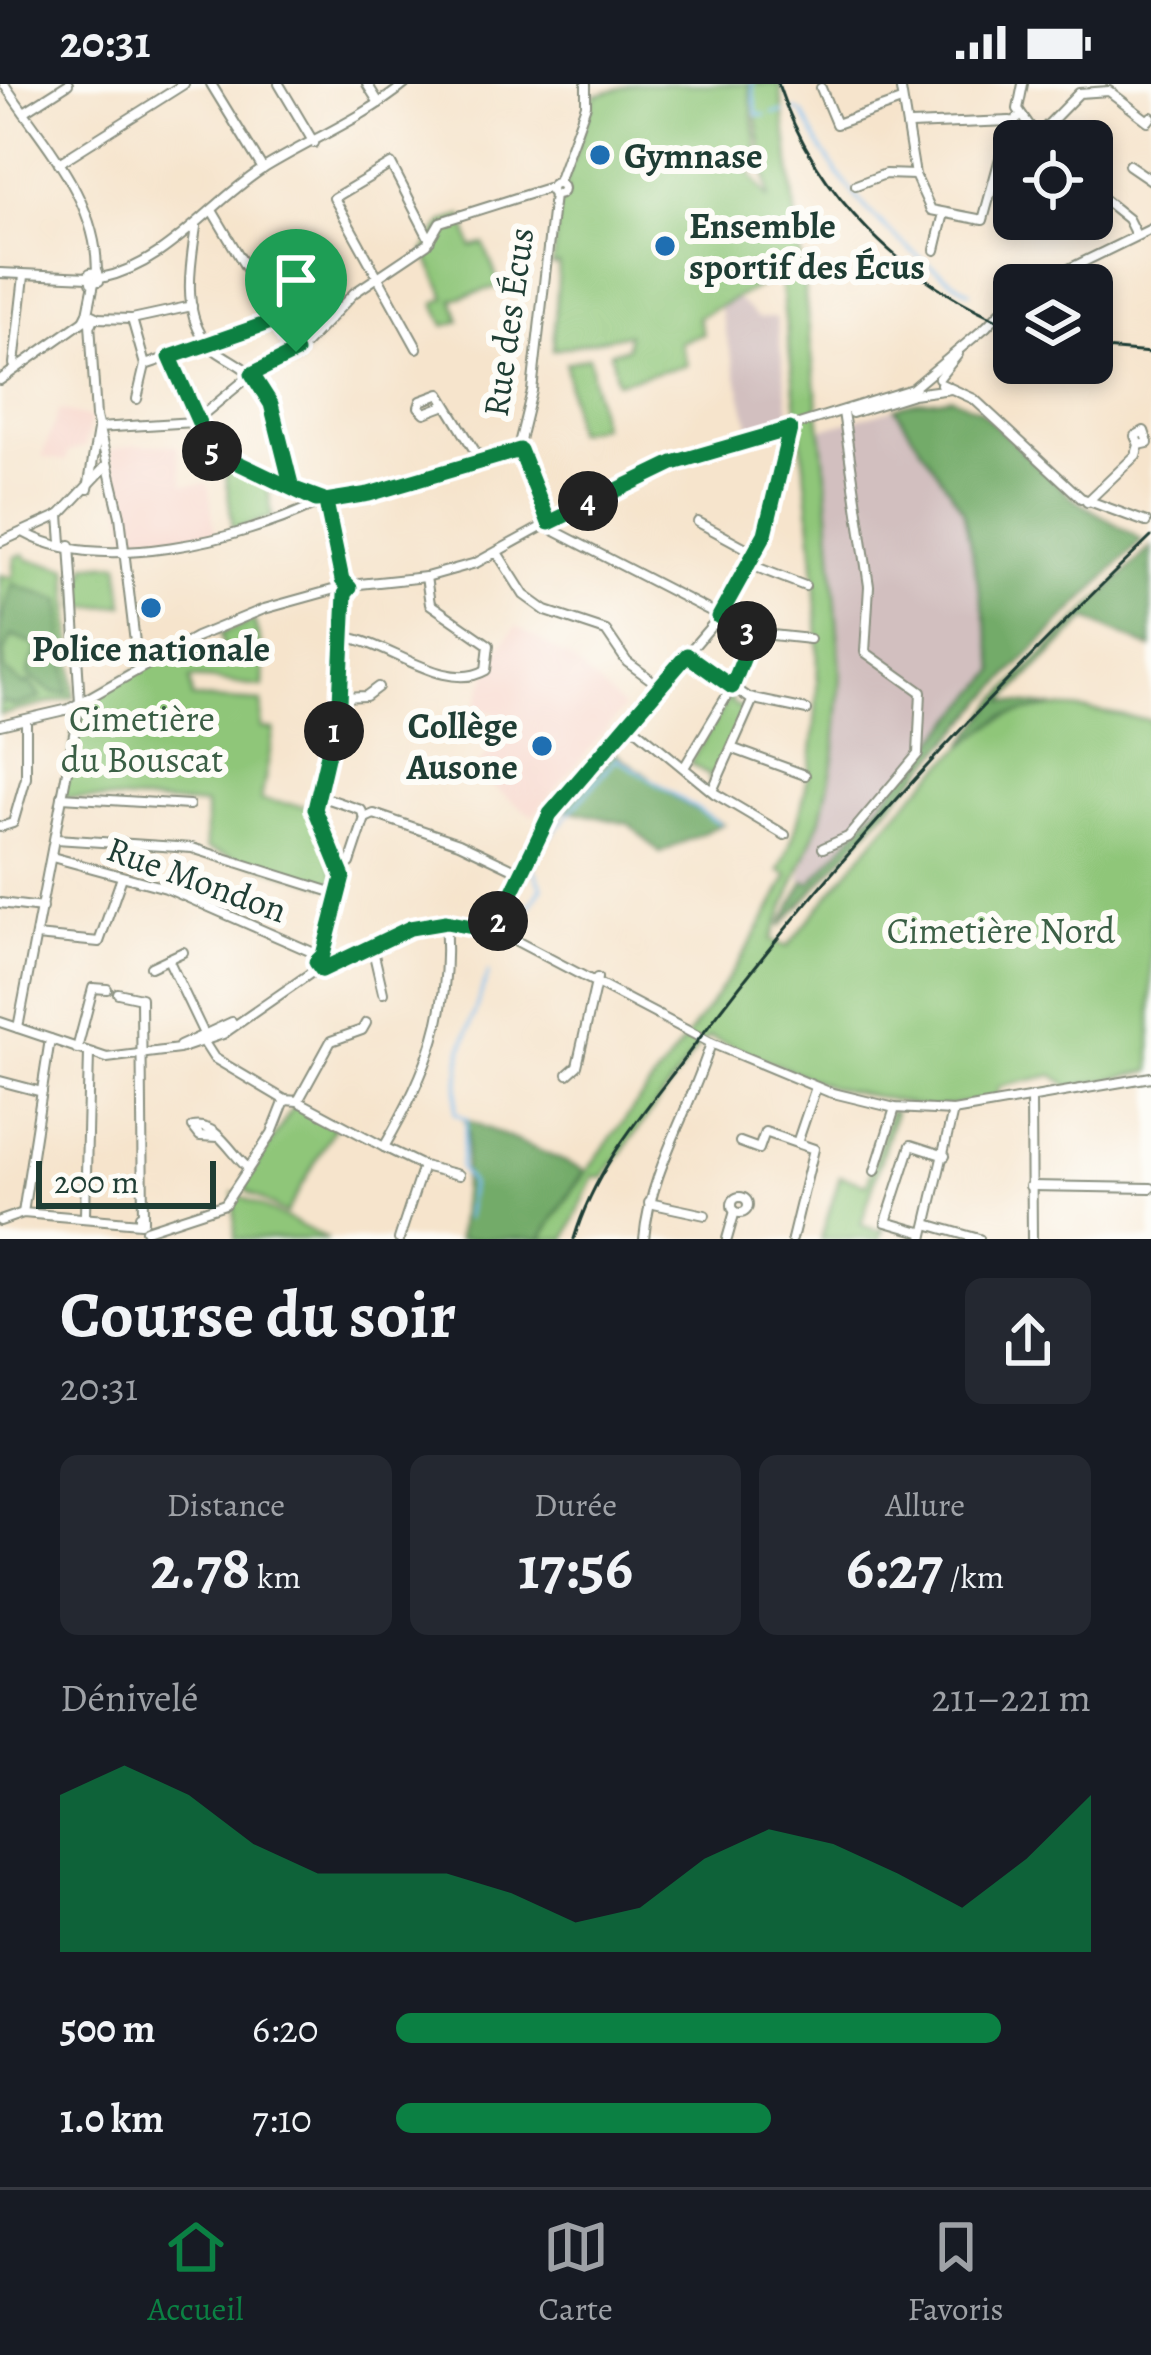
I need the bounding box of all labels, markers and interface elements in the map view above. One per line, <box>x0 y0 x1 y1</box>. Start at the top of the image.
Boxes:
text: 20:31 <box>60 11 151 73</box>
map controls <box>993 120 1113 384</box>
button: locate <box>993 120 1113 240</box>
place label: Gymnase <box>624 131 763 180</box>
marker: Gymnase <box>587 142 613 168</box>
place label: Ensemble sportif des Écus <box>689 201 925 291</box>
street label: Rue des Écus <box>470 224 546 420</box>
pin <box>245 229 347 352</box>
marker: Ensemble sportif des Écus <box>652 233 678 259</box>
icon: arrive <box>263 247 329 313</box>
button: layers <box>993 264 1113 384</box>
pin: 5 <box>182 421 242 481</box>
text: 5 <box>205 428 219 473</box>
pin: 4 <box>558 471 618 531</box>
text: 4 <box>580 478 596 523</box>
marker: Police nationale <box>138 595 164 621</box>
pin: 3 <box>717 601 777 661</box>
text: 3 <box>740 608 754 653</box>
place label: Police nationale <box>32 624 270 673</box>
park label: Cimetière du Bouscat <box>61 694 223 784</box>
pin: 1 <box>304 701 364 761</box>
place label: Collège Ausone <box>405 701 518 791</box>
text: 1 <box>328 708 340 753</box>
marker: Collège Ausone <box>529 733 555 759</box>
street label: Rue Mondon <box>100 824 294 934</box>
pin: 2 <box>468 891 528 951</box>
text: 2 <box>490 898 506 943</box>
park label: Cimetière Nord <box>887 906 1116 955</box>
scale bar <box>36 1155 216 1208</box>
text: 200 m <box>54 1159 139 1204</box>
text: Course du soir <box>60 1270 456 1360</box>
button: share <box>965 1278 1091 1404</box>
text: 20:31 <box>60 1360 138 1413</box>
text: Distance <box>167 1482 285 1527</box>
text: Durée <box>534 1482 617 1527</box>
text: Allure <box>885 1482 965 1527</box>
text: 2.78 <box>151 1527 251 1609</box>
text: 17:56 <box>518 1527 633 1609</box>
text: 6:27 <box>846 1527 943 1609</box>
text: km <box>251 1554 301 1599</box>
text: /km <box>943 1554 1004 1599</box>
text: Dénivelé <box>60 1671 198 1724</box>
text: 211–221 m <box>932 1671 1091 1724</box>
text: 500 m <box>60 2002 155 2055</box>
text: 6:20 <box>252 2002 319 2055</box>
text: 1.0 km <box>60 2092 164 2145</box>
text: 7:10 <box>252 2092 312 2145</box>
tab: Accueil <box>147 2214 244 2331</box>
tab: Carte <box>538 2214 613 2331</box>
tab: Favoris <box>908 2214 1004 2331</box>

